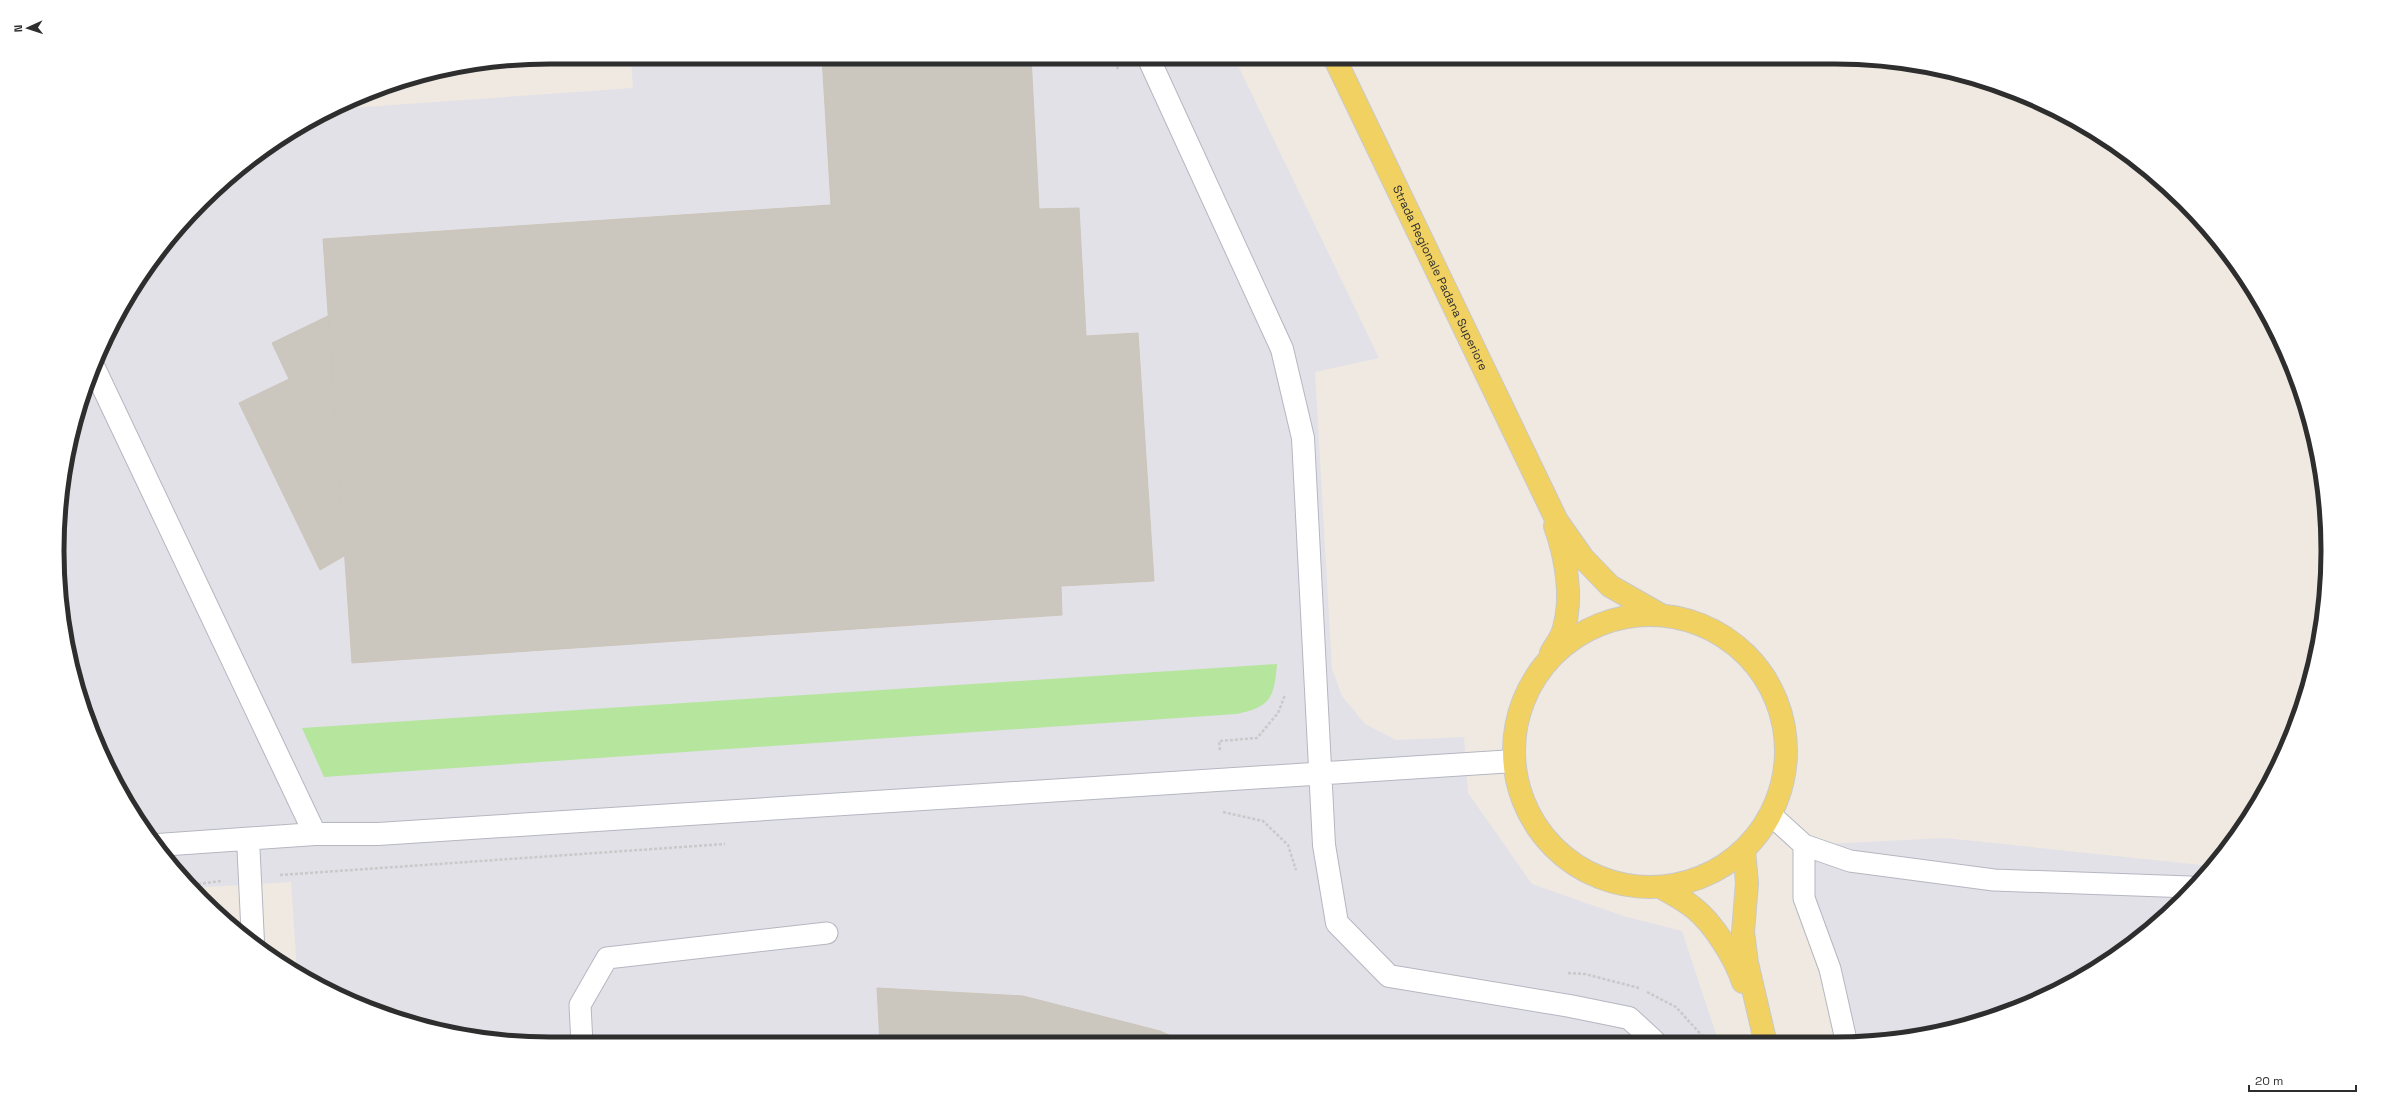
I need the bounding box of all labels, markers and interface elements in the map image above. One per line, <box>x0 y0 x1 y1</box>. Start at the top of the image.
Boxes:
north arrow <box>8 8 48 48</box>
text: N <box>11 24 25 33</box>
street label: Strada Regionale Padana Superiore <box>1389 183 1491 373</box>
scale bar <box>2249 1067 2356 1093</box>
text: 20 m <box>2255 1073 2283 1089</box>

